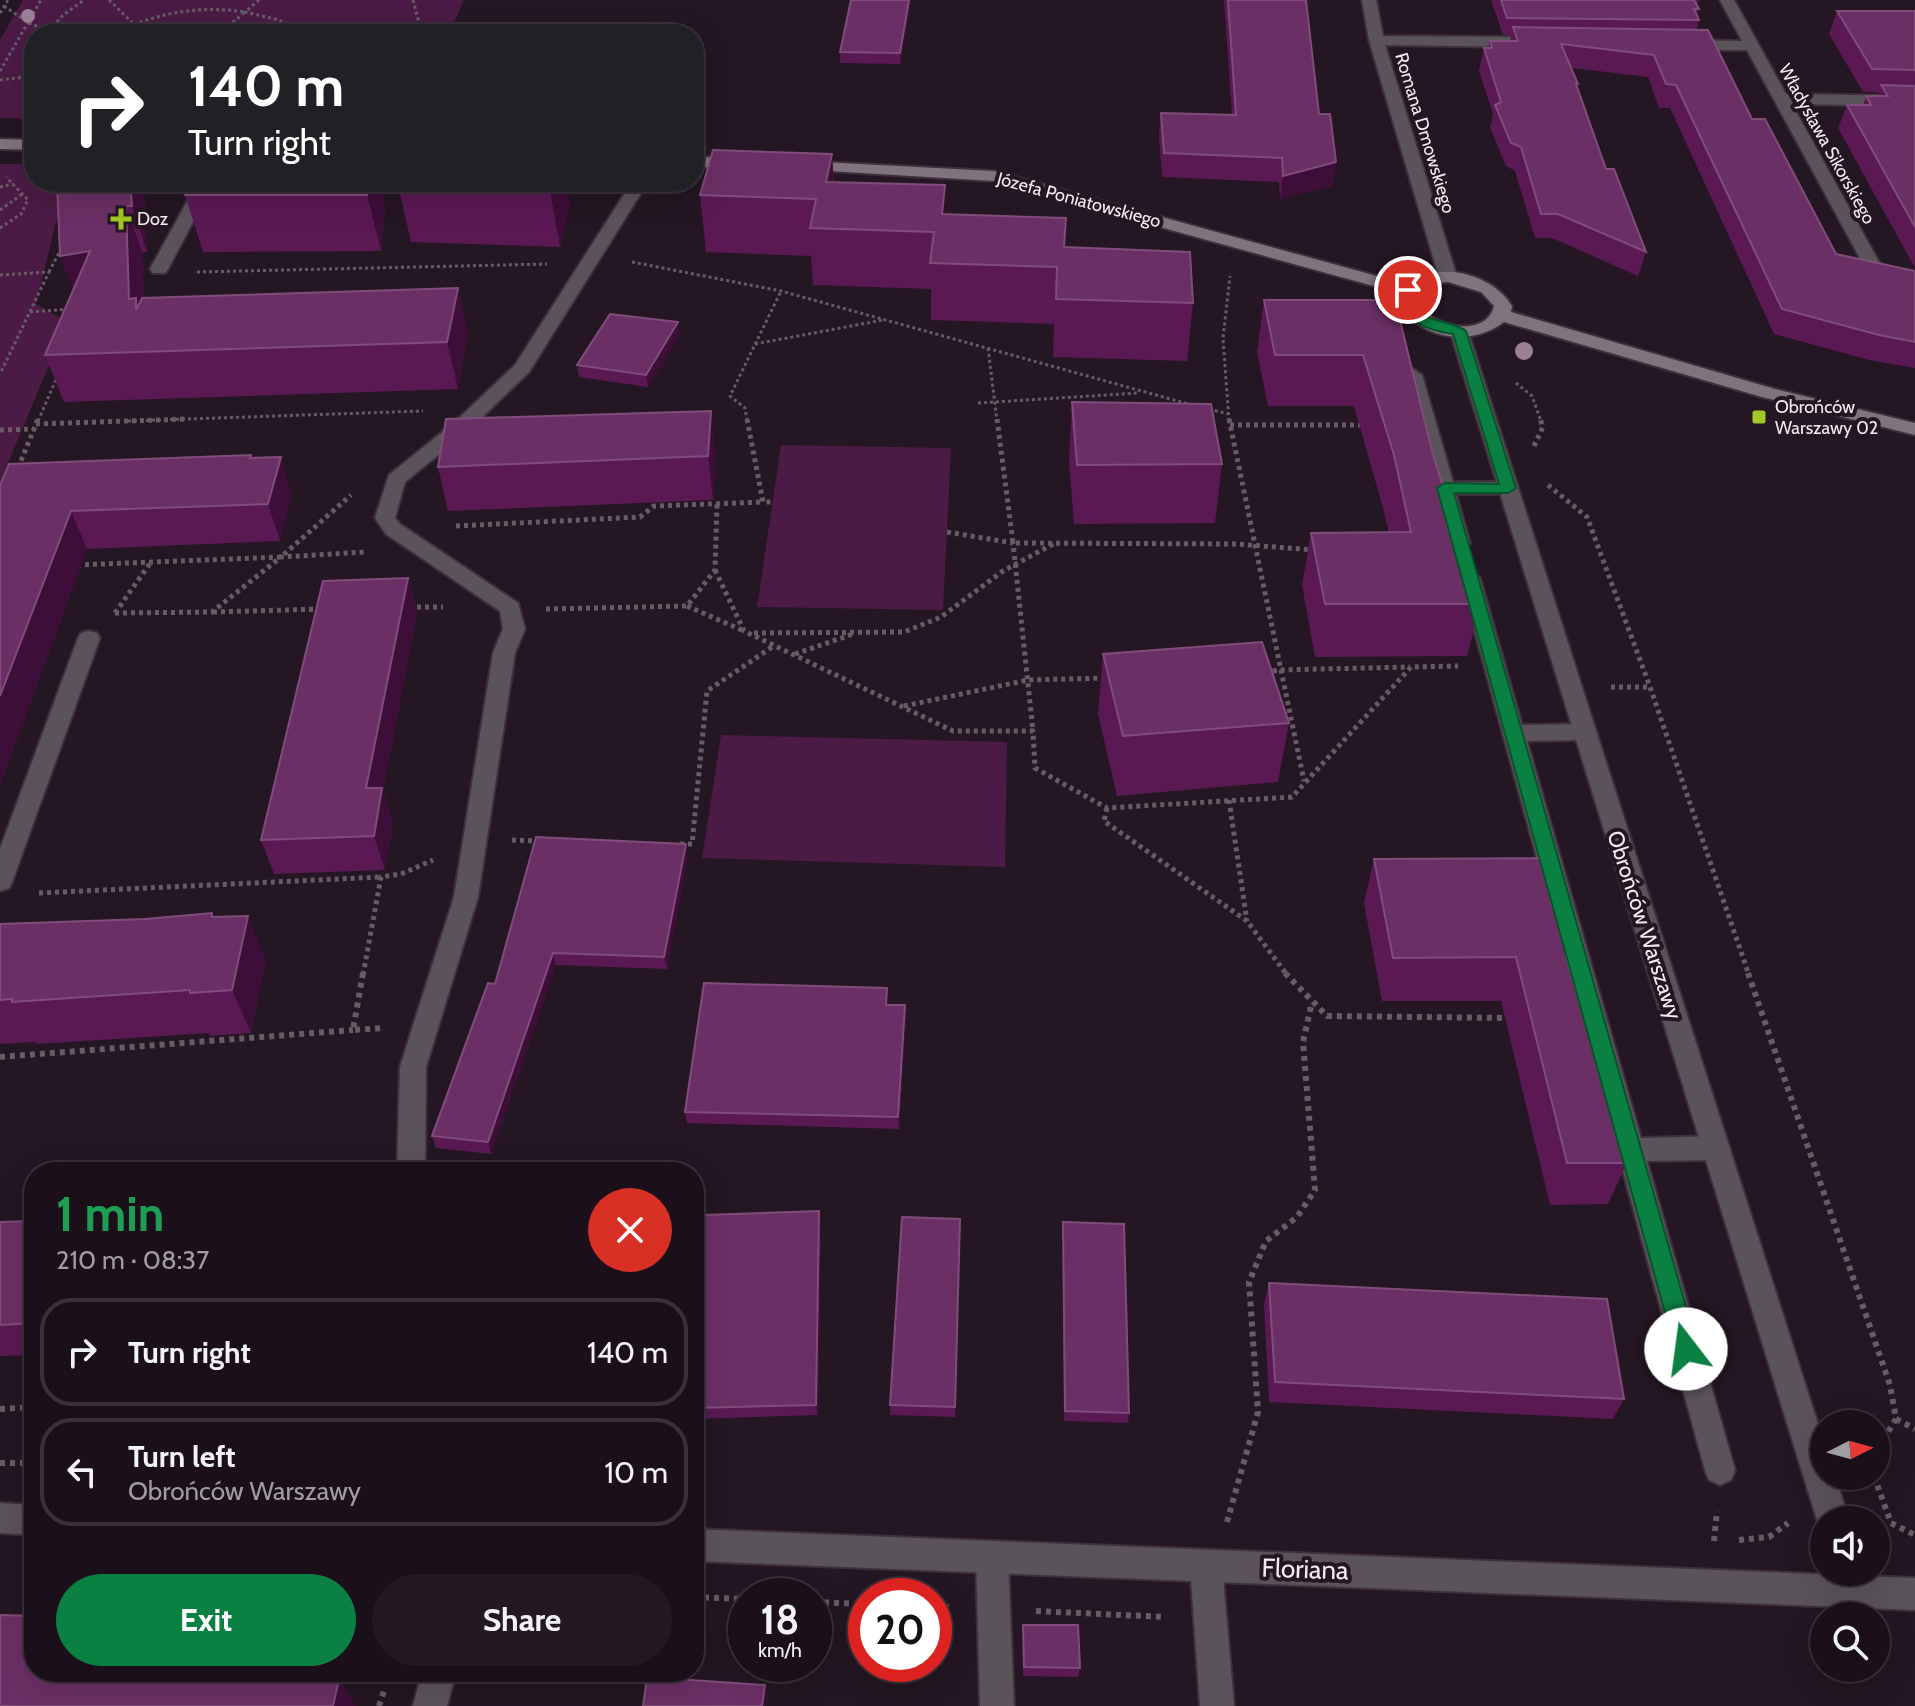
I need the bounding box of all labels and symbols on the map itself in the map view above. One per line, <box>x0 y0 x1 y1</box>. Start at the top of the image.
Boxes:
street label: Romana Dmowskiego <box>1390 50 1460 216</box>
street label: Władysława Sikorskiego <box>1774 60 1880 228</box>
street label: Józefa Poniatowskiego <box>994 167 1163 232</box>
place label: Doz <box>137 208 169 230</box>
marker: Doz <box>112 210 130 228</box>
pin <box>1374 256 1442 324</box>
place label: Obrońców Warszawy 02 <box>1775 396 1878 439</box>
marker: Obrońców Warszawy 02 <box>1750 408 1768 426</box>
street label: Obrońców Warszawy <box>1601 827 1688 1023</box>
position arrow <box>1644 1307 1728 1391</box>
north arrow <box>1810 1410 1890 1490</box>
street label: Floriana <box>1261 1551 1350 1587</box>
speed limit sign: 20 <box>848 1578 952 1682</box>

